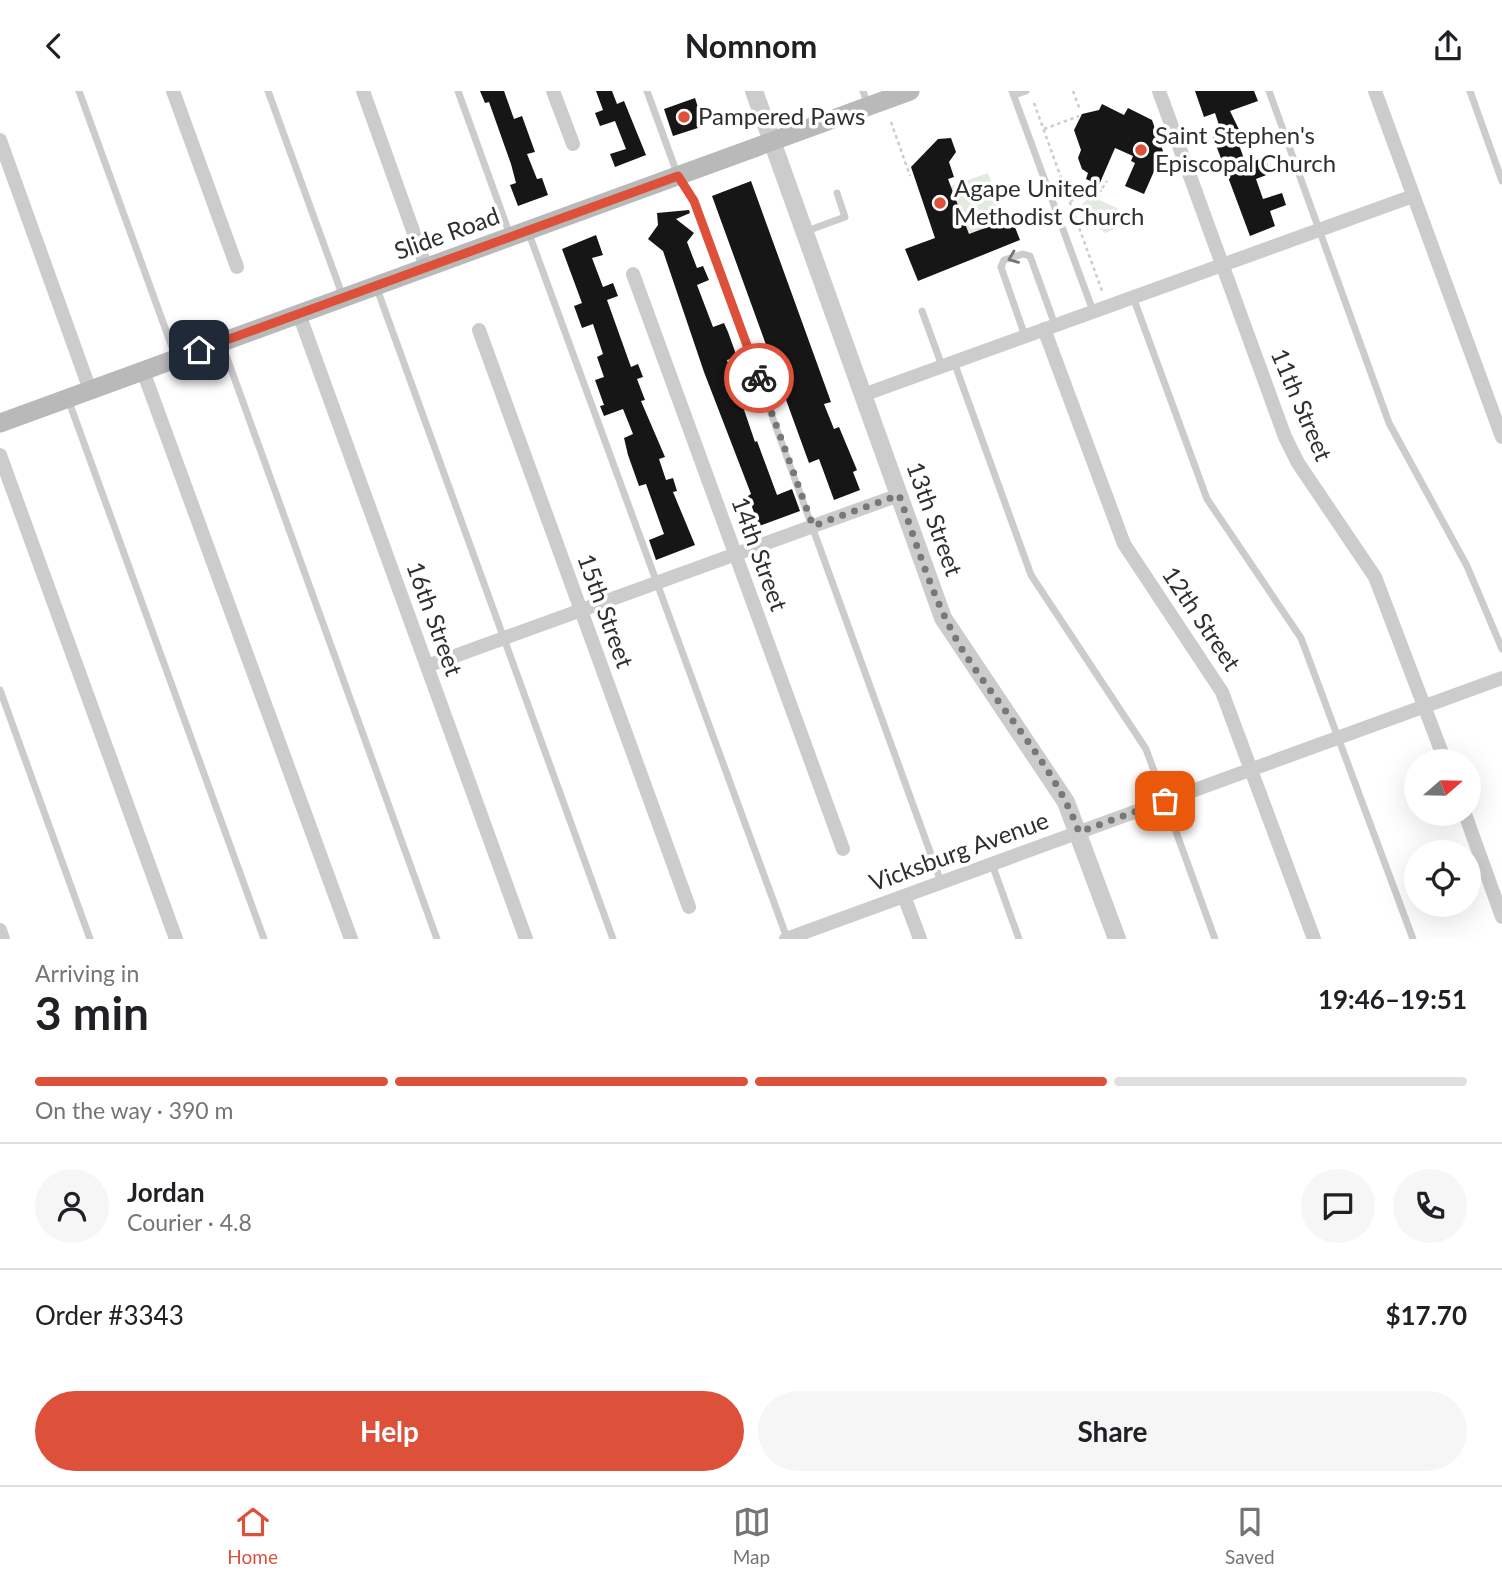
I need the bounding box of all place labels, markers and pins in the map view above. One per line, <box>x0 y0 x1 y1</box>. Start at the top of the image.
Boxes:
place label: Pampered Paws <box>698 101 865 130</box>
marker: Pampered Paws <box>676 109 692 125</box>
place label: Saint Stephen's Episcopal Church <box>1155 120 1336 177</box>
marker: Saint Stephen's Episcopal Church <box>1133 142 1149 158</box>
place label: Agape United Methodist Church <box>954 173 1144 230</box>
marker: Agape United Methodist Church <box>932 195 948 211</box>
pin <box>169 320 229 380</box>
pin <box>1135 771 1195 831</box>

